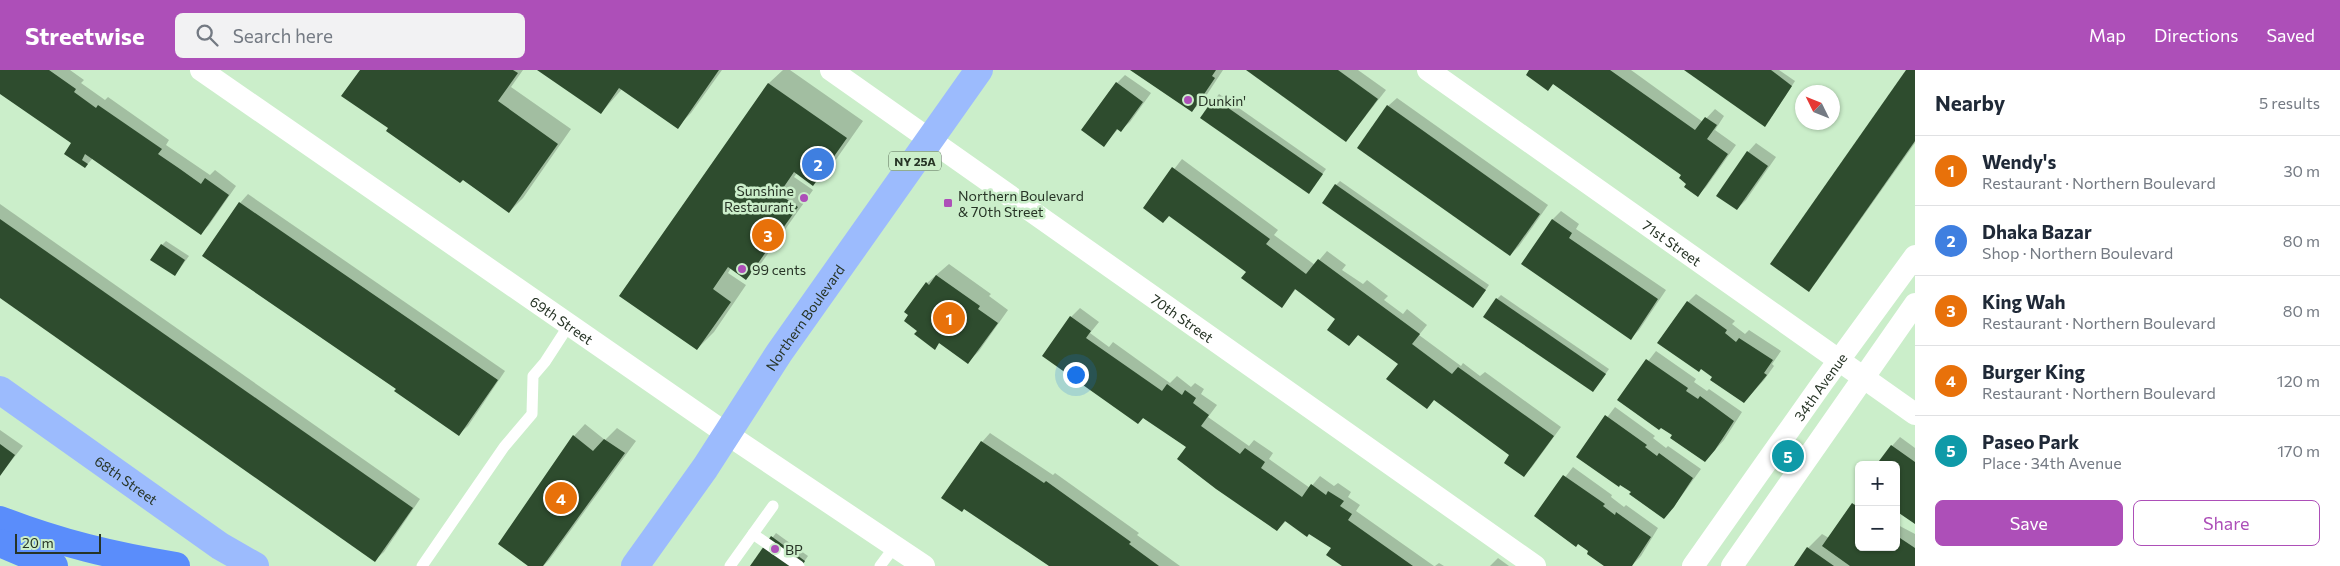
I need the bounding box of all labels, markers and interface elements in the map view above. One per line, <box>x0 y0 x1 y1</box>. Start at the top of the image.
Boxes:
search box <box>175 13 525 58</box>
text: Streetwise <box>25 21 145 50</box>
icon: search <box>193 21 221 49</box>
text: Search here <box>233 24 333 47</box>
text: Map <box>2089 24 2126 46</box>
text: Directions <box>2154 24 2238 46</box>
text: Saved <box>2266 24 2315 46</box>
north arrow <box>1795 85 1840 130</box>
text: Nearby <box>1935 90 2005 115</box>
place label: Dunkin' <box>1198 92 1246 109</box>
text: 5 results <box>2259 93 2320 112</box>
marker: Dunkin' <box>1182 94 1194 106</box>
pin: 2 <box>802 145 834 183</box>
text: Wendy's <box>1982 150 2056 173</box>
road number: NY 25A <box>889 152 941 170</box>
text: 1 <box>1947 161 1955 180</box>
text: 30 m <box>2283 161 2320 180</box>
text: Restaurant · Northern Boulevard <box>1982 173 2216 192</box>
place label: Sunshine Restaurant <box>724 182 794 215</box>
place label: Northern Boulevard & 70th Street <box>958 187 1084 220</box>
marker: Sunshine Restaurant <box>798 192 810 204</box>
marker: Northern Boulevard & 70th Street <box>942 197 954 209</box>
pin: 3 <box>752 216 784 254</box>
street label: 71st Street <box>1640 216 1705 269</box>
text: Dhaka Bazar <box>1982 220 2092 243</box>
text: 2 <box>1946 231 1956 250</box>
text: 80 m <box>2283 231 2320 250</box>
text: Shop · Northern Boulevard <box>1982 243 2173 262</box>
place label: 99 cents <box>752 261 806 278</box>
street label: Northern Boulevard <box>762 261 848 374</box>
marker: 99 cents <box>736 263 748 275</box>
street label: 70th Street <box>1148 290 1217 346</box>
text: King Wah <box>1982 290 2065 313</box>
street label: 69th Street <box>527 292 597 348</box>
pin: 1 <box>933 299 965 337</box>
text: 3 <box>1946 301 1956 320</box>
text: 80 m <box>2283 301 2320 320</box>
text: Restaurant · Northern Boulevard <box>1982 313 2216 332</box>
street label: 34th Avenue <box>1790 349 1850 424</box>
text: Burger King <box>1982 360 2085 383</box>
your location <box>1063 362 1089 388</box>
text: 4 <box>1946 371 1956 390</box>
text: 120 m <box>2277 371 2320 390</box>
text: Restaurant · Northern Boulevard <box>1982 383 2216 402</box>
text: Paseo Park <box>1982 430 2079 453</box>
pin: 5 <box>1772 437 1804 475</box>
text: 5 <box>1946 441 1956 460</box>
text: 170 m <box>2277 441 2320 460</box>
street label: 68th Street <box>92 452 161 508</box>
text: Place · 34th Avenue <box>1982 453 2122 472</box>
map controls <box>1855 461 1900 551</box>
button: + <box>1855 461 1900 506</box>
pin: 4 <box>545 479 577 517</box>
button: Save <box>1935 500 2123 546</box>
button: Share <box>2133 500 2320 546</box>
button: − <box>1855 506 1900 551</box>
scale bar <box>15 531 101 554</box>
text: 20 m <box>22 534 54 551</box>
place label: BP <box>785 541 803 558</box>
marker: BP <box>769 543 781 555</box>

